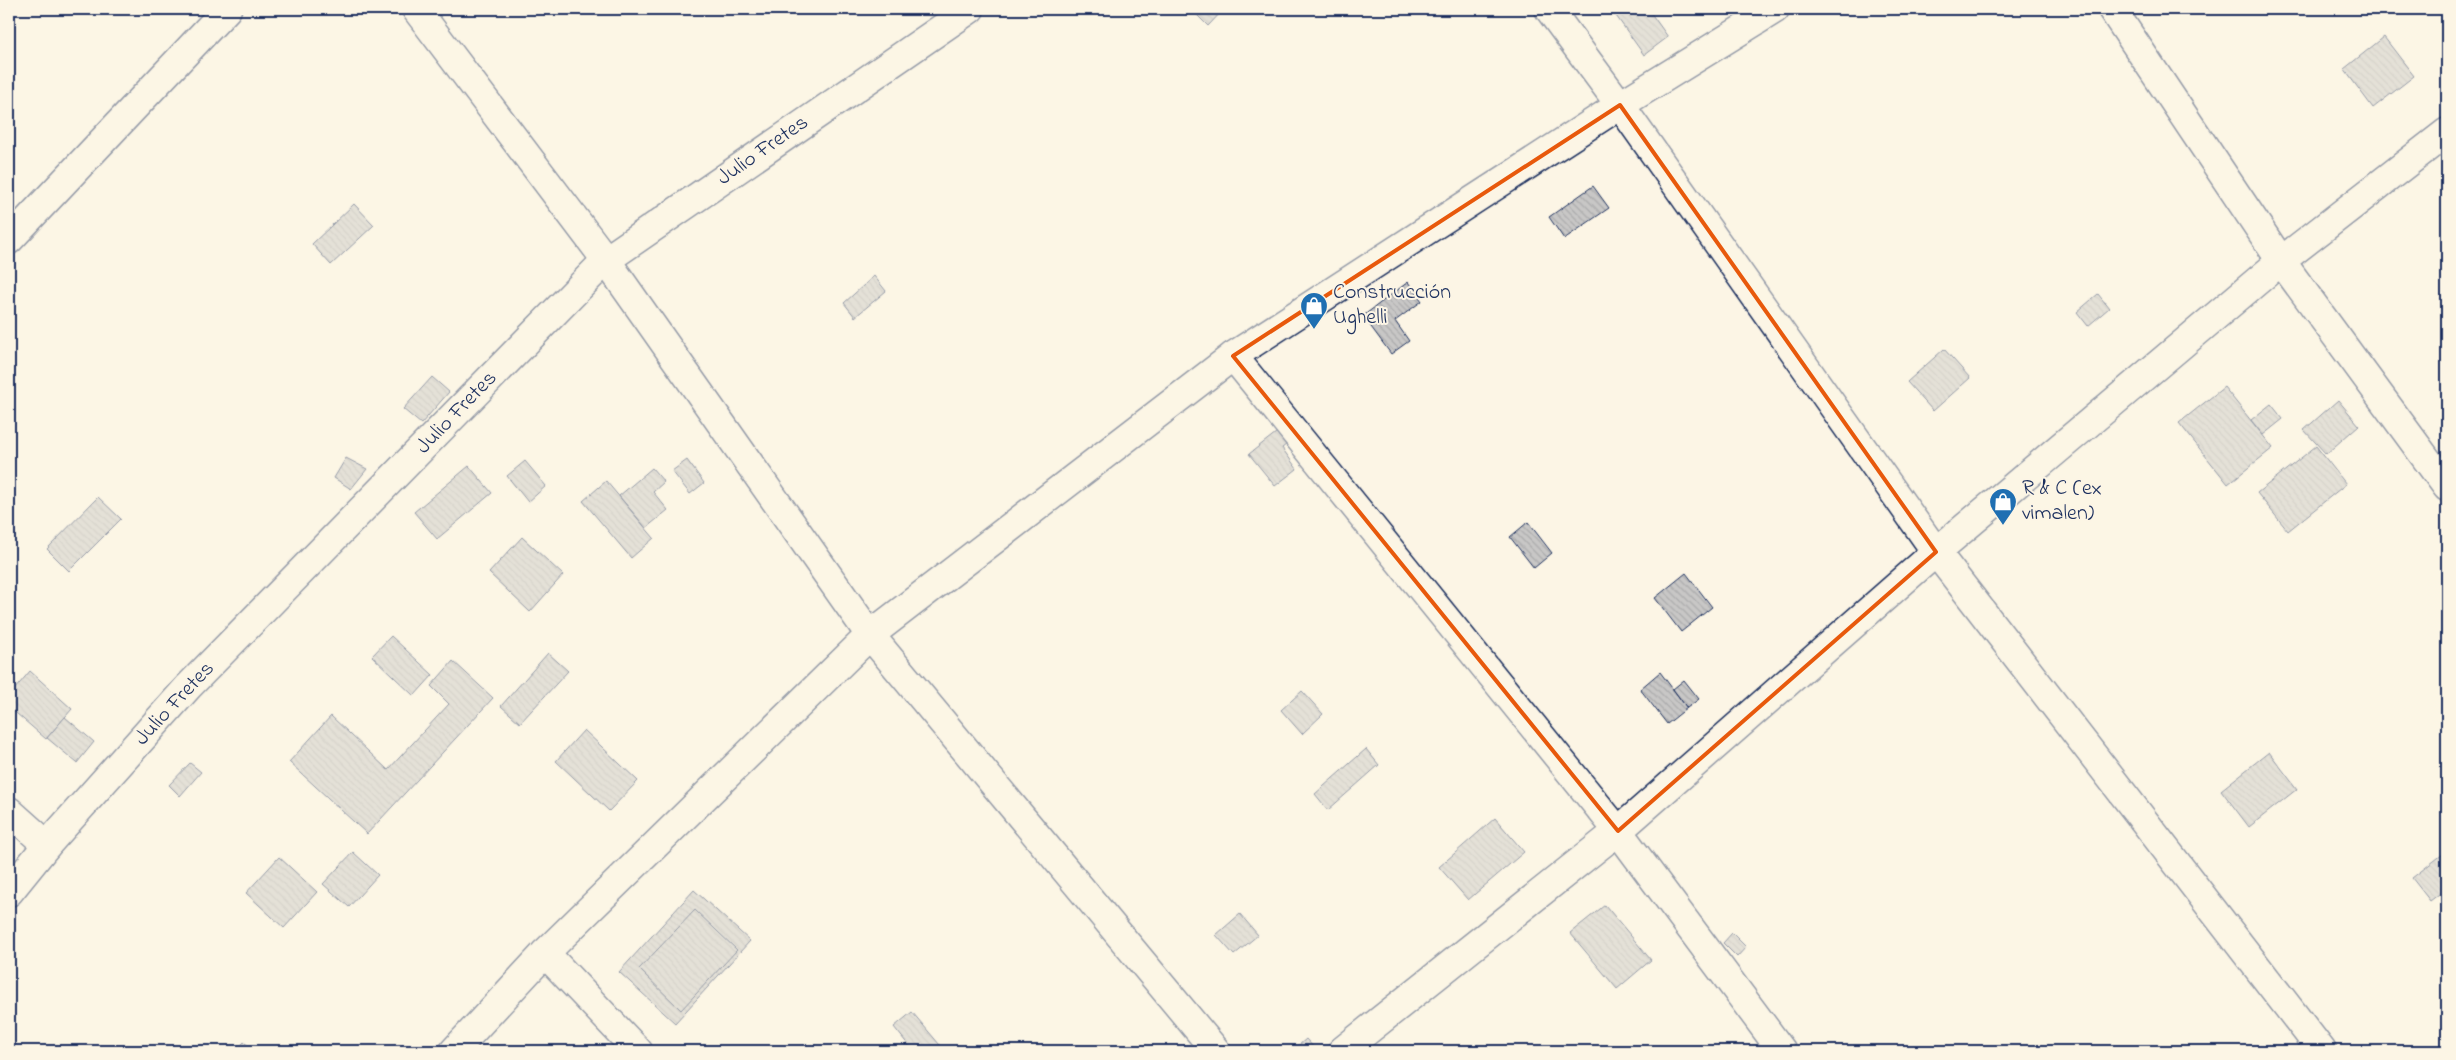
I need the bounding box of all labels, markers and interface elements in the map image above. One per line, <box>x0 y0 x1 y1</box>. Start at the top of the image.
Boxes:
street label: Julio Fretes <box>711 108 815 194</box>
place label: Construcción Ughelli <box>1333 277 1451 335</box>
shop icon: Construcción Ughelli <box>1299 291 1329 330</box>
street label: Julio Fretes <box>409 364 505 462</box>
place label: R & C (ex vimalen) <box>2022 473 2102 530</box>
shop icon: R & C (ex vimalen) <box>1988 487 2018 526</box>
street label: Julio Fretes <box>127 655 223 753</box>

